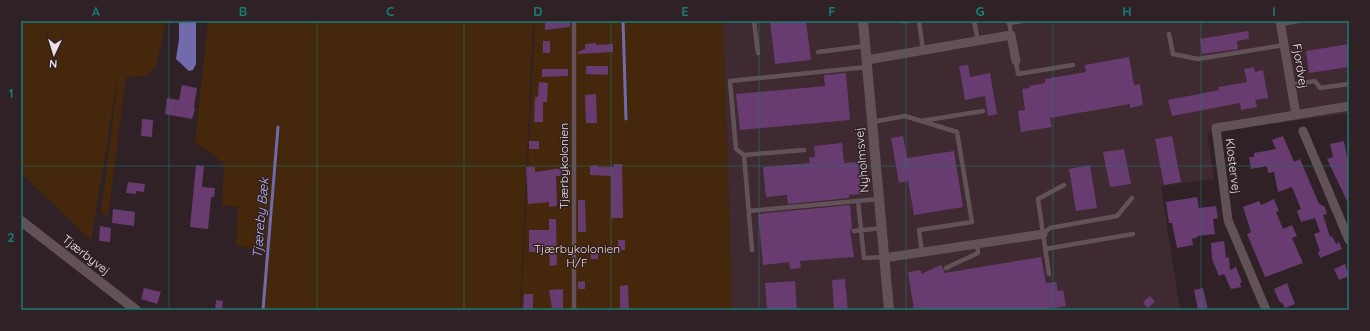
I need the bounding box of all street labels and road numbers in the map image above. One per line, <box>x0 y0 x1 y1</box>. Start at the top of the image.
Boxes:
street label: Fjordvej <box>1290 42 1311 89</box>
street label: Tjærbykolonien <box>556 123 571 209</box>
street label: Nyholmsvej <box>851 127 872 193</box>
street label: Klostervej <box>1223 137 1244 195</box>
street label: Tjærbyvej <box>59 231 113 278</box>

